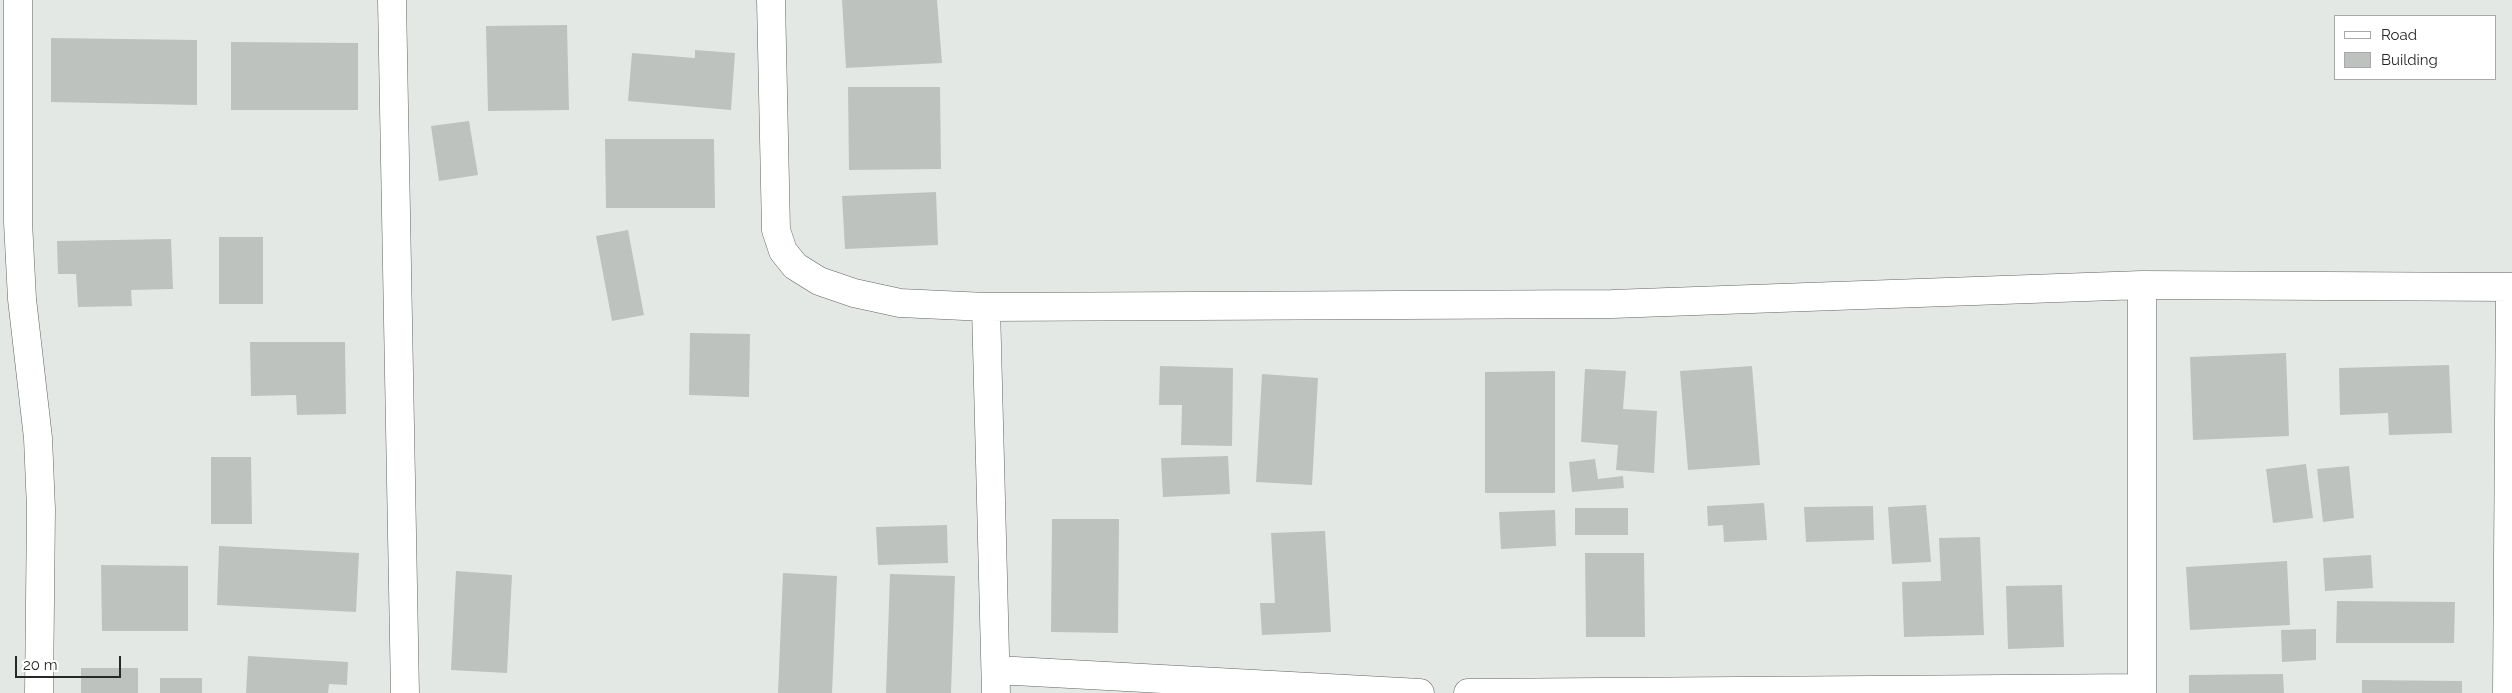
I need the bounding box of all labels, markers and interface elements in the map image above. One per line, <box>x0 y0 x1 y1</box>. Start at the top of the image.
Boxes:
legend <box>2334 15 2497 80</box>
text: Road <box>2381 26 2417 44</box>
text: Building <box>2381 51 2438 69</box>
scale bar <box>18 646 124 678</box>
text: 20 m <box>23 656 58 674</box>

